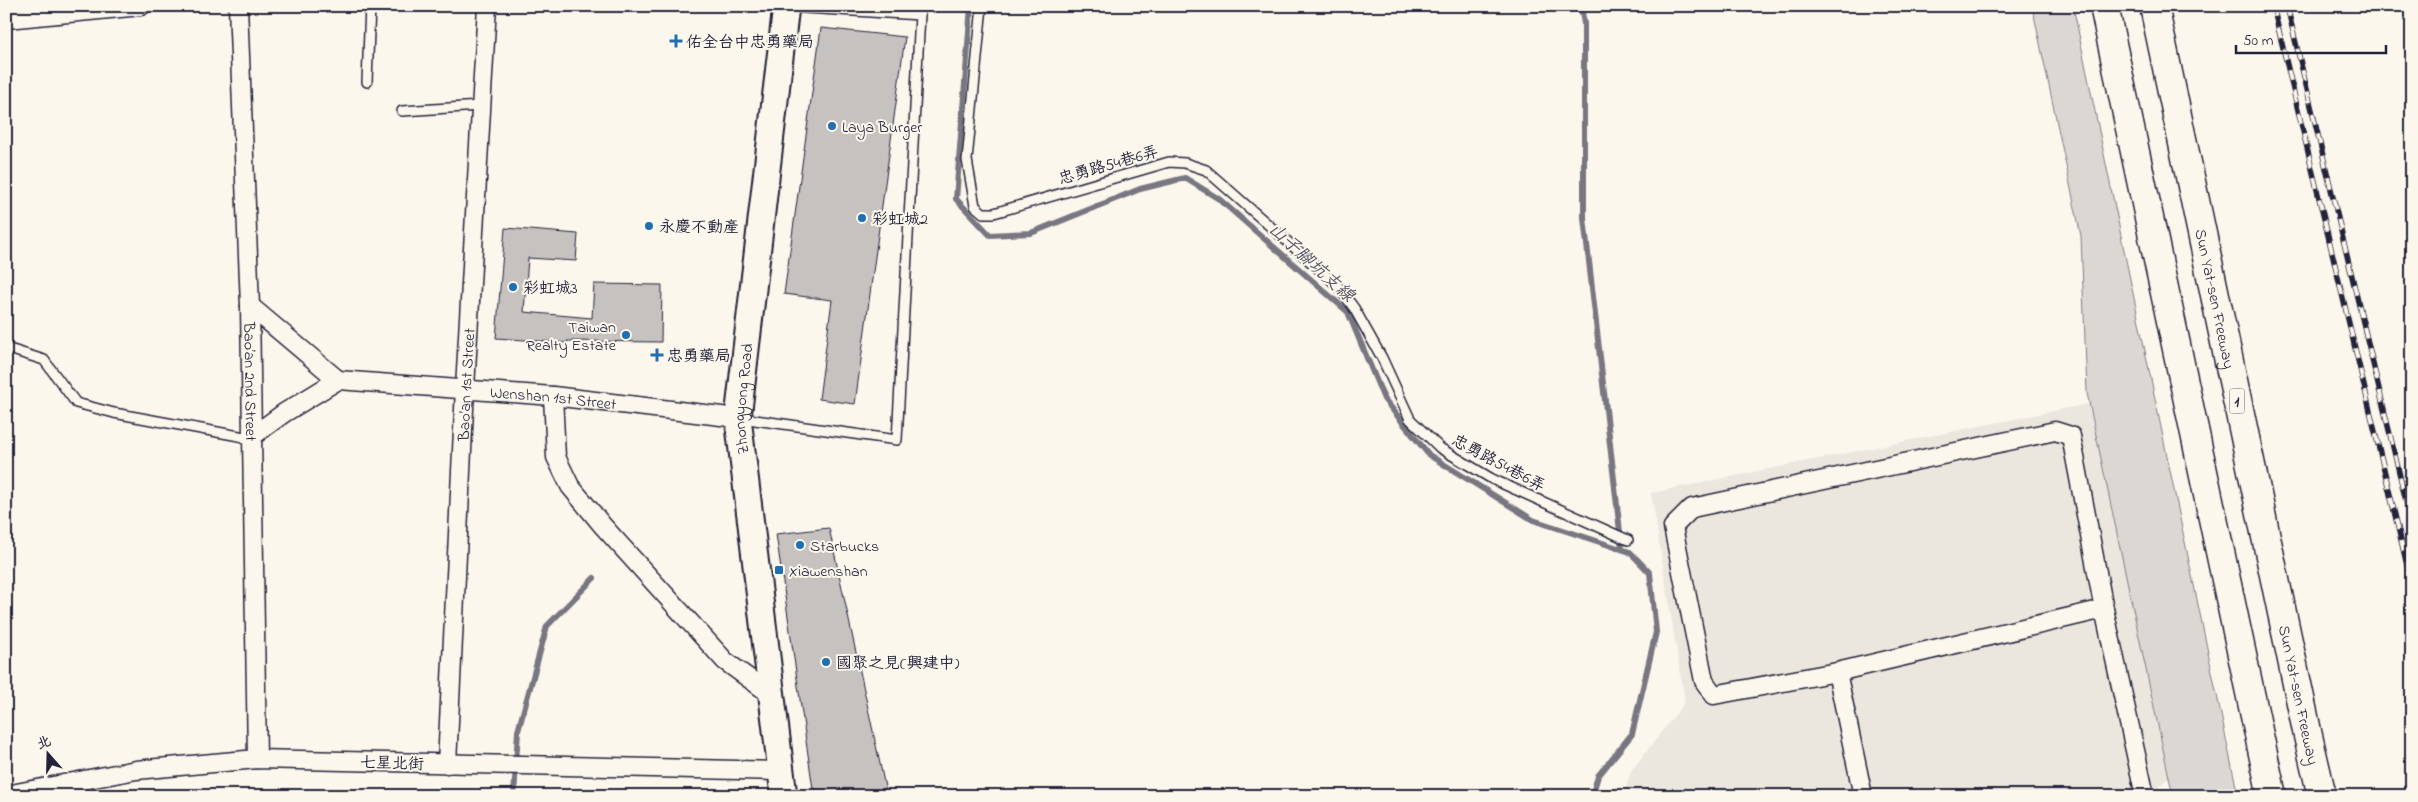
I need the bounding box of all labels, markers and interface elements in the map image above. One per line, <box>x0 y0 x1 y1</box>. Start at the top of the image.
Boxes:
scale bar <box>2236 22 2386 54</box>
text: 50 m <box>2243 30 2274 52</box>
place label: 佑全台中忠勇藥局 <box>686 31 814 55</box>
marker: 佑全台中忠勇藥局 <box>670 35 682 47</box>
place label: Laya Burger <box>842 116 922 140</box>
marker: Laya Burger <box>826 120 838 132</box>
street label: 忠勇路54巷6弄 <box>1056 140 1161 192</box>
place label: 彩虹城2 <box>872 208 928 232</box>
marker: 彩虹城2 <box>856 212 868 224</box>
place label: 永慶不動產 <box>659 216 739 240</box>
water label: 山子腳坑支線 <box>1262 218 1360 310</box>
marker: 永慶不動產 <box>643 220 655 232</box>
street label: Sun Yat-sen Freeway <box>2187 227 2240 371</box>
place label: 彩虹城3 <box>523 277 578 301</box>
marker: 彩虹城3 <box>507 281 519 293</box>
place label: Taiwan Realty Estate <box>526 316 617 358</box>
street label: Bao’an 2nd Street <box>236 321 262 442</box>
street label: Bao’an 1st Street <box>452 327 482 443</box>
marker: Taiwan Realty Estate <box>620 329 632 341</box>
street label: Zhongyong Road <box>728 342 761 456</box>
place label: 忠勇藥局 <box>667 345 731 369</box>
marker: 忠勇藥局 <box>651 349 663 361</box>
street label: Wenshan 1st Street <box>489 381 618 418</box>
road number: 1 <box>2230 388 2244 414</box>
street label: 忠勇路54巷6弄 <box>1447 429 1549 498</box>
place label: Starbucks <box>810 535 879 559</box>
marker: Starbucks <box>794 539 806 551</box>
place label: Xiawenshan <box>789 560 868 584</box>
marker: Xiawenshan <box>773 564 785 576</box>
street label: Sun Yat-sen Freeway <box>2271 623 2324 768</box>
place label: 國聚之見(興建中) <box>836 652 960 676</box>
marker: 國聚之見(興建中) <box>820 656 832 668</box>
north arrow <box>22 730 72 780</box>
text: 北 <box>34 731 54 755</box>
street label: 七星北街 <box>360 751 424 777</box>

